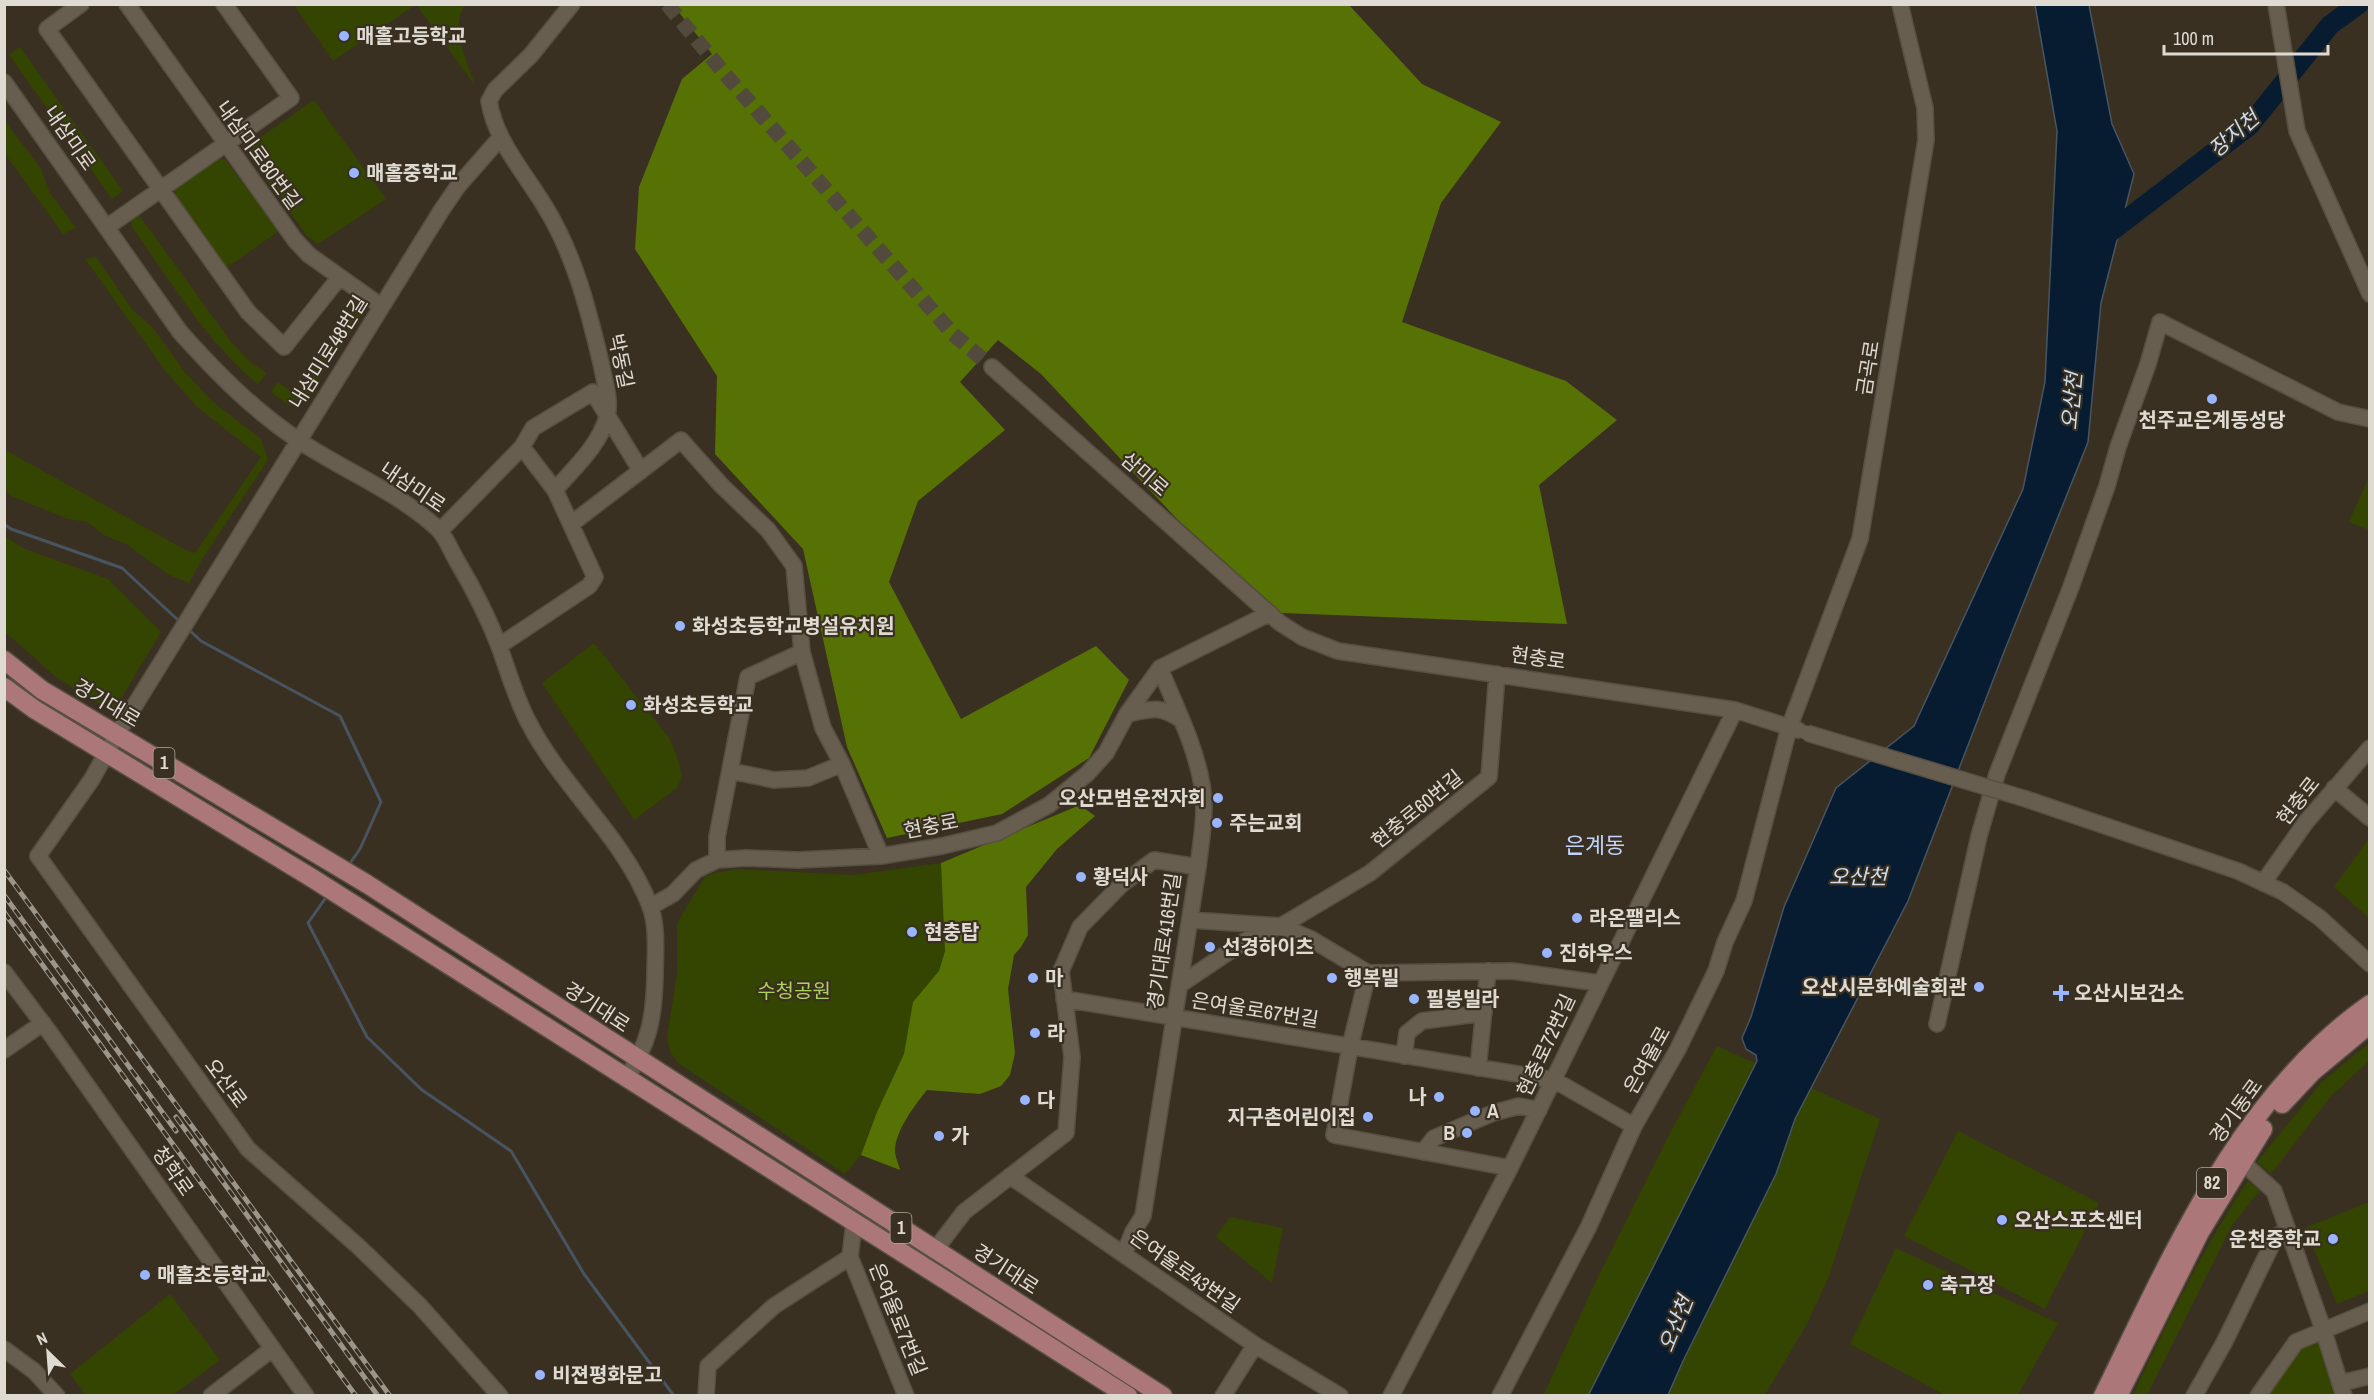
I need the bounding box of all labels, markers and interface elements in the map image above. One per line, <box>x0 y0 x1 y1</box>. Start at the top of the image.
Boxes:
scale bar <box>2164 18 2328 56</box>
place label: 매홀고등학교 <box>356 22 466 49</box>
text: 100 m <box>2173 26 2214 51</box>
marker: 매홀고등학교 <box>337 29 351 43</box>
street label: 내삼미로80번길 <box>211 95 308 215</box>
street label: 내삼미로 <box>38 100 103 176</box>
water label: 장지천 <box>2202 102 2267 164</box>
place label: 매홀중학교 <box>366 159 458 186</box>
marker: 매홀중학교 <box>347 166 361 180</box>
street label: 내삼미로48번길 <box>282 290 373 413</box>
street label: 박동길 <box>603 331 640 391</box>
street label: 금곡로 <box>1850 339 1885 397</box>
water label: 오산천 <box>2055 368 2089 431</box>
marker: 천주교은계동성당 <box>2205 392 2219 406</box>
place label: 천주교은계동성당 <box>2138 406 2286 433</box>
street label: 삼미로 <box>1116 445 1175 502</box>
street label: 내삼미로 <box>375 455 451 518</box>
place label: 화성초등학교병설유치원 <box>692 612 894 639</box>
marker: 화성초등학교병설유치원 <box>673 619 687 633</box>
street label: 현충로 <box>1509 640 1567 675</box>
street label: 경기대로 <box>69 672 146 733</box>
place label: 화성초등학교 <box>643 691 753 718</box>
marker: 화성초등학교 <box>624 698 638 712</box>
road number: 1 <box>154 748 174 778</box>
street label: 현충로60번길 <box>1365 763 1468 854</box>
street label: 현충로 <box>2270 771 2325 831</box>
place label: 오산모범운전자회 <box>1059 784 1206 811</box>
marker: 오산모범운전자회 <box>1211 791 1225 805</box>
street label: 현충로 <box>901 807 961 844</box>
place label: 주는교회 <box>1229 809 1303 836</box>
marker: 주는교회 <box>1210 816 1224 830</box>
district label: 은계동 <box>1565 830 1625 860</box>
water label: 오산천 <box>1829 862 1890 891</box>
place label: 황덕사 <box>1093 863 1148 890</box>
marker: 황덕사 <box>1074 870 1088 884</box>
street label: 경기대로416번길 <box>1141 871 1186 1011</box>
place label: 라온팰리스 <box>1589 904 1681 931</box>
marker: 라온팰리스 <box>1570 911 1584 925</box>
place label: 현충탑 <box>924 918 980 945</box>
marker: 현충탑 <box>905 925 919 939</box>
place label: 선경하이츠 <box>1222 933 1314 960</box>
place label: 진하우스 <box>1559 939 1633 966</box>
marker: 선경하이츠 <box>1203 940 1217 954</box>
marker: 진하우스 <box>1540 946 1554 960</box>
place label: 마 <box>1045 964 1064 991</box>
place label: 행복빌 <box>1344 964 1399 991</box>
marker: 마 <box>1026 971 1040 985</box>
marker: 행복빌 <box>1325 971 1339 985</box>
place label: 오산시문화예술회관 <box>1801 973 1968 1000</box>
street label: 경기대로 <box>559 975 635 1038</box>
park label: 수청공원 <box>757 977 831 1004</box>
place label: 오산시보건소 <box>2074 979 2184 1006</box>
marker: 오산시문화예술회관 <box>1972 980 1986 994</box>
marker: 오산시보건소 <box>2052 984 2070 1002</box>
place label: 필봉빌라 <box>1426 985 1500 1012</box>
street label: 은여울로67번길 <box>1189 986 1321 1033</box>
street label: 현충로72번길 <box>1510 989 1581 1100</box>
marker: 필봉빌라 <box>1407 992 1421 1006</box>
place label: 라 <box>1047 1019 1065 1046</box>
street label: 은여울로 <box>1617 1021 1676 1098</box>
marker: 라 <box>1028 1026 1042 1040</box>
street label: 오산로 <box>199 1053 254 1113</box>
street label: 경기동로 <box>2203 1073 2268 1148</box>
place label: 나 <box>1409 1083 1427 1110</box>
place label: 다 <box>1037 1086 1055 1113</box>
marker: 나 <box>1432 1090 1446 1104</box>
marker: 다 <box>1018 1093 1032 1107</box>
place label: A <box>1487 1097 1499 1124</box>
place label: 지구촌어린이집 <box>1227 1103 1356 1130</box>
marker: A <box>1468 1104 1482 1118</box>
marker: 지구촌어린이집 <box>1361 1110 1375 1124</box>
place label: B <box>1443 1119 1455 1146</box>
place label: 가 <box>951 1122 969 1149</box>
marker: B <box>1460 1126 1474 1140</box>
marker: 가 <box>932 1129 946 1143</box>
street label: 청학로 <box>147 1140 200 1201</box>
road number: 82 <box>2197 1168 2227 1198</box>
place label: 오산스포츠센터 <box>2014 1206 2143 1233</box>
road number: 1 <box>890 1213 912 1243</box>
marker: 오산스포츠센터 <box>1995 1213 2009 1227</box>
street label: 은여울로43번길 <box>1125 1223 1246 1319</box>
place label: 운천중학교 <box>2229 1225 2321 1252</box>
marker: 운천중학교 <box>2326 1232 2340 1246</box>
street label: 경기대로 <box>968 1237 1044 1300</box>
street label: 은여울로7번길 <box>864 1258 933 1379</box>
place label: 매홀초등학교 <box>157 1261 267 1288</box>
marker: 매홀초등학교 <box>138 1268 152 1282</box>
place label: 축구장 <box>1940 1271 1995 1298</box>
marker: 축구장 <box>1921 1278 1935 1292</box>
water label: 오산천 <box>1651 1289 1701 1356</box>
north arrow <box>18 1322 78 1382</box>
text: N <box>33 1326 51 1350</box>
place label: 비젼평화문고 <box>552 1361 662 1388</box>
marker: 비젼평화문고 <box>533 1368 547 1382</box>

